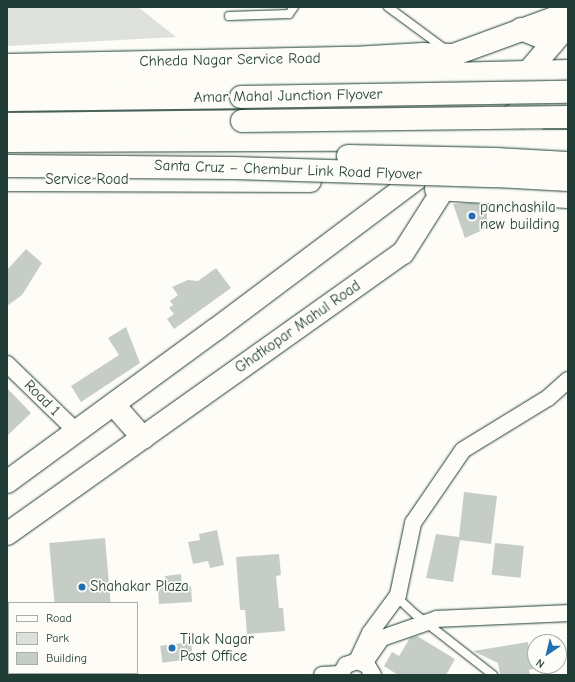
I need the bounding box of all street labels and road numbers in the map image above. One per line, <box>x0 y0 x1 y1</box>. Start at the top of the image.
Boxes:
street label: Chheda Nagar Service Road <box>139 49 321 71</box>
street label: Amar Mahal Junction Flyover <box>193 85 383 107</box>
street label: Santa Cruz – Chembur Link Road Flyover <box>154 156 422 184</box>
street label: Service Road <box>45 171 129 189</box>
street label: Ghatkopar Mahul Road <box>232 277 364 377</box>
street label: Road 1 <box>20 376 64 420</box>

